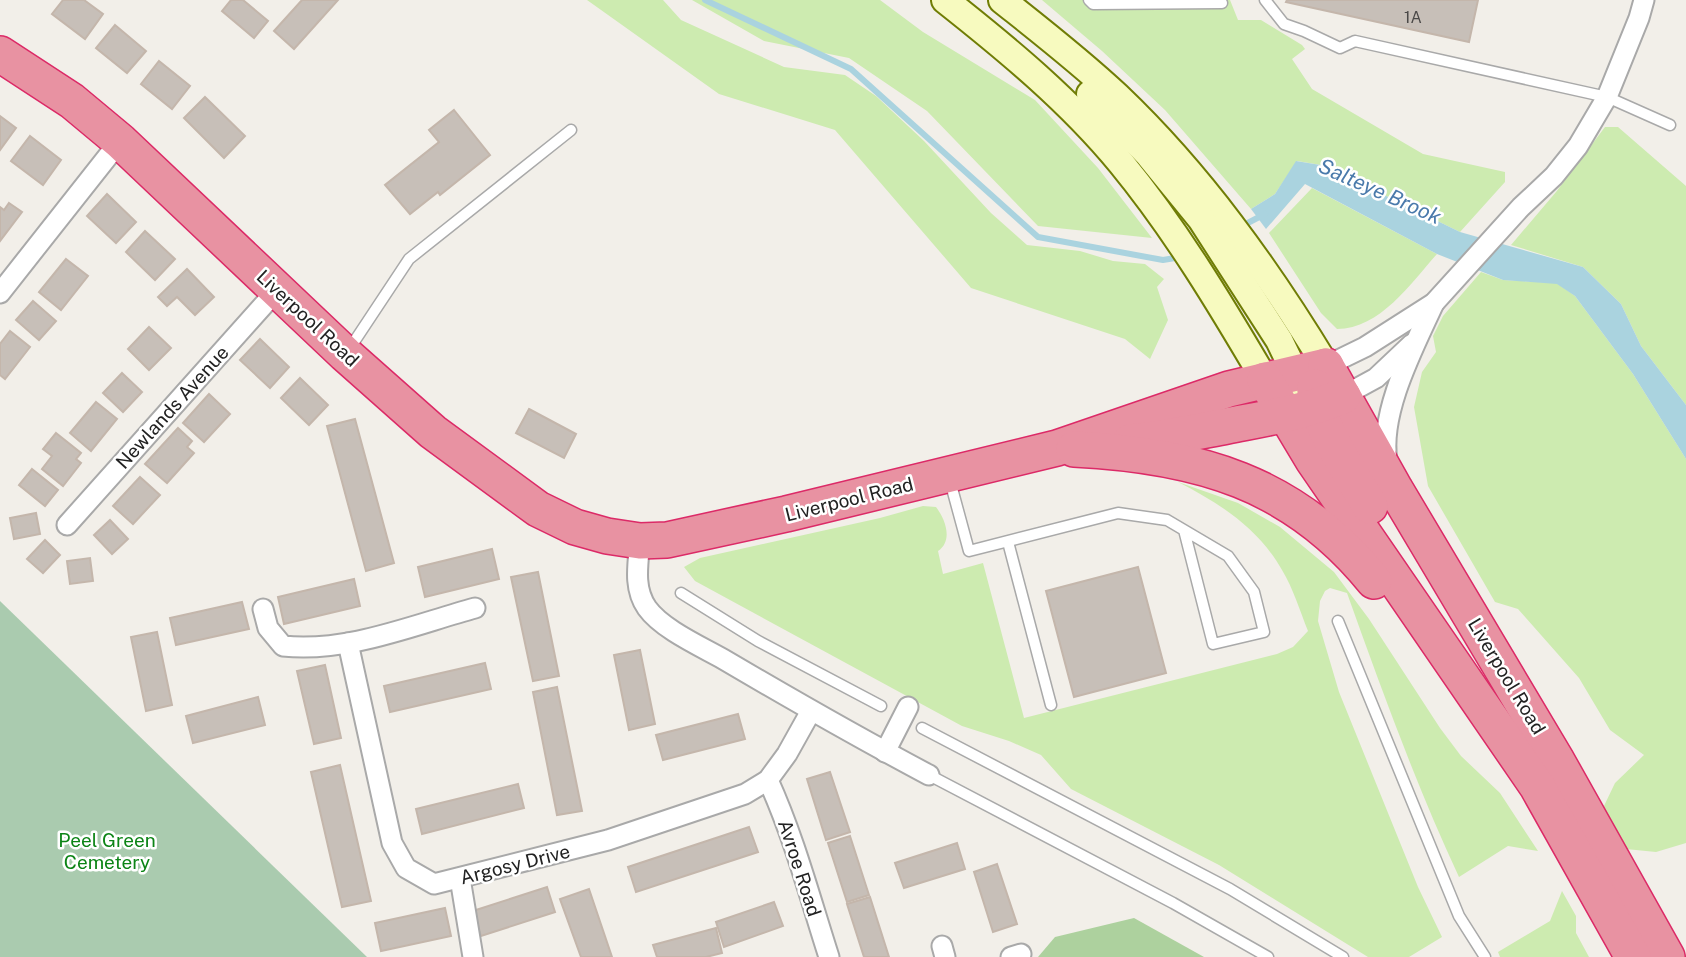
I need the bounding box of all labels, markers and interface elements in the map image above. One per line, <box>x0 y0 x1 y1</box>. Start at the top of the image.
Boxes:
house number: 1A <box>1404 8 1422 27</box>
water label: Salteye Brook <box>1315 153 1446 229</box>
street label: Liverpool Road <box>252 265 364 371</box>
street label: Newlands Avenue <box>111 341 233 473</box>
street label: Liverpool Road <box>783 472 915 526</box>
street label: Liverpool Road <box>1464 614 1550 738</box>
street label: Avroe Road <box>774 817 826 919</box>
park label: Peel Green Cemetery <box>58 829 156 873</box>
street label: Argosy Drive <box>458 840 572 888</box>

